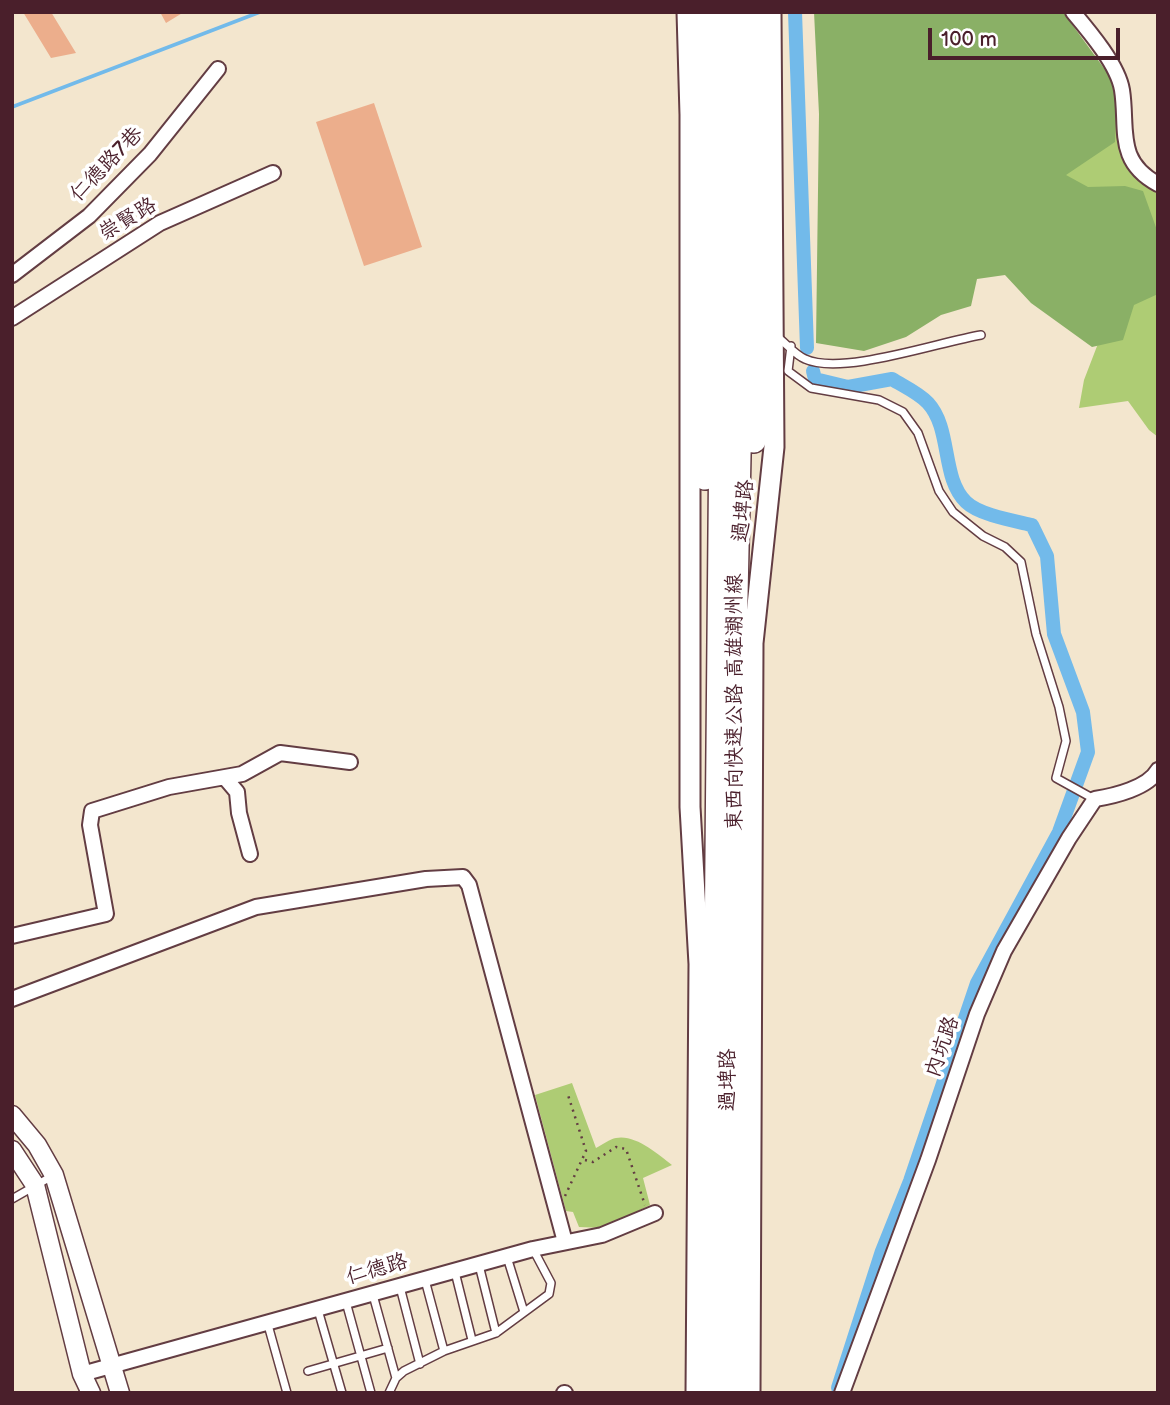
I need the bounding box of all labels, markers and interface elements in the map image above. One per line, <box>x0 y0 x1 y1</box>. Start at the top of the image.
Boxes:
scale bar <box>932 14 1124 58</box>
text: 100 m <box>941 27 997 52</box>
street label: 仁德路7巷 <box>65 122 149 208</box>
street label: 崇賢路 <box>95 193 161 247</box>
street label: 過埤路 <box>728 478 760 544</box>
street label: 東西向快速公路 高雄潮州線 <box>723 573 749 831</box>
street label: 內坑路 <box>921 1013 965 1081</box>
street label: 過埤路 <box>716 1049 742 1111</box>
street label: 仁德路 <box>343 1249 411 1291</box>

